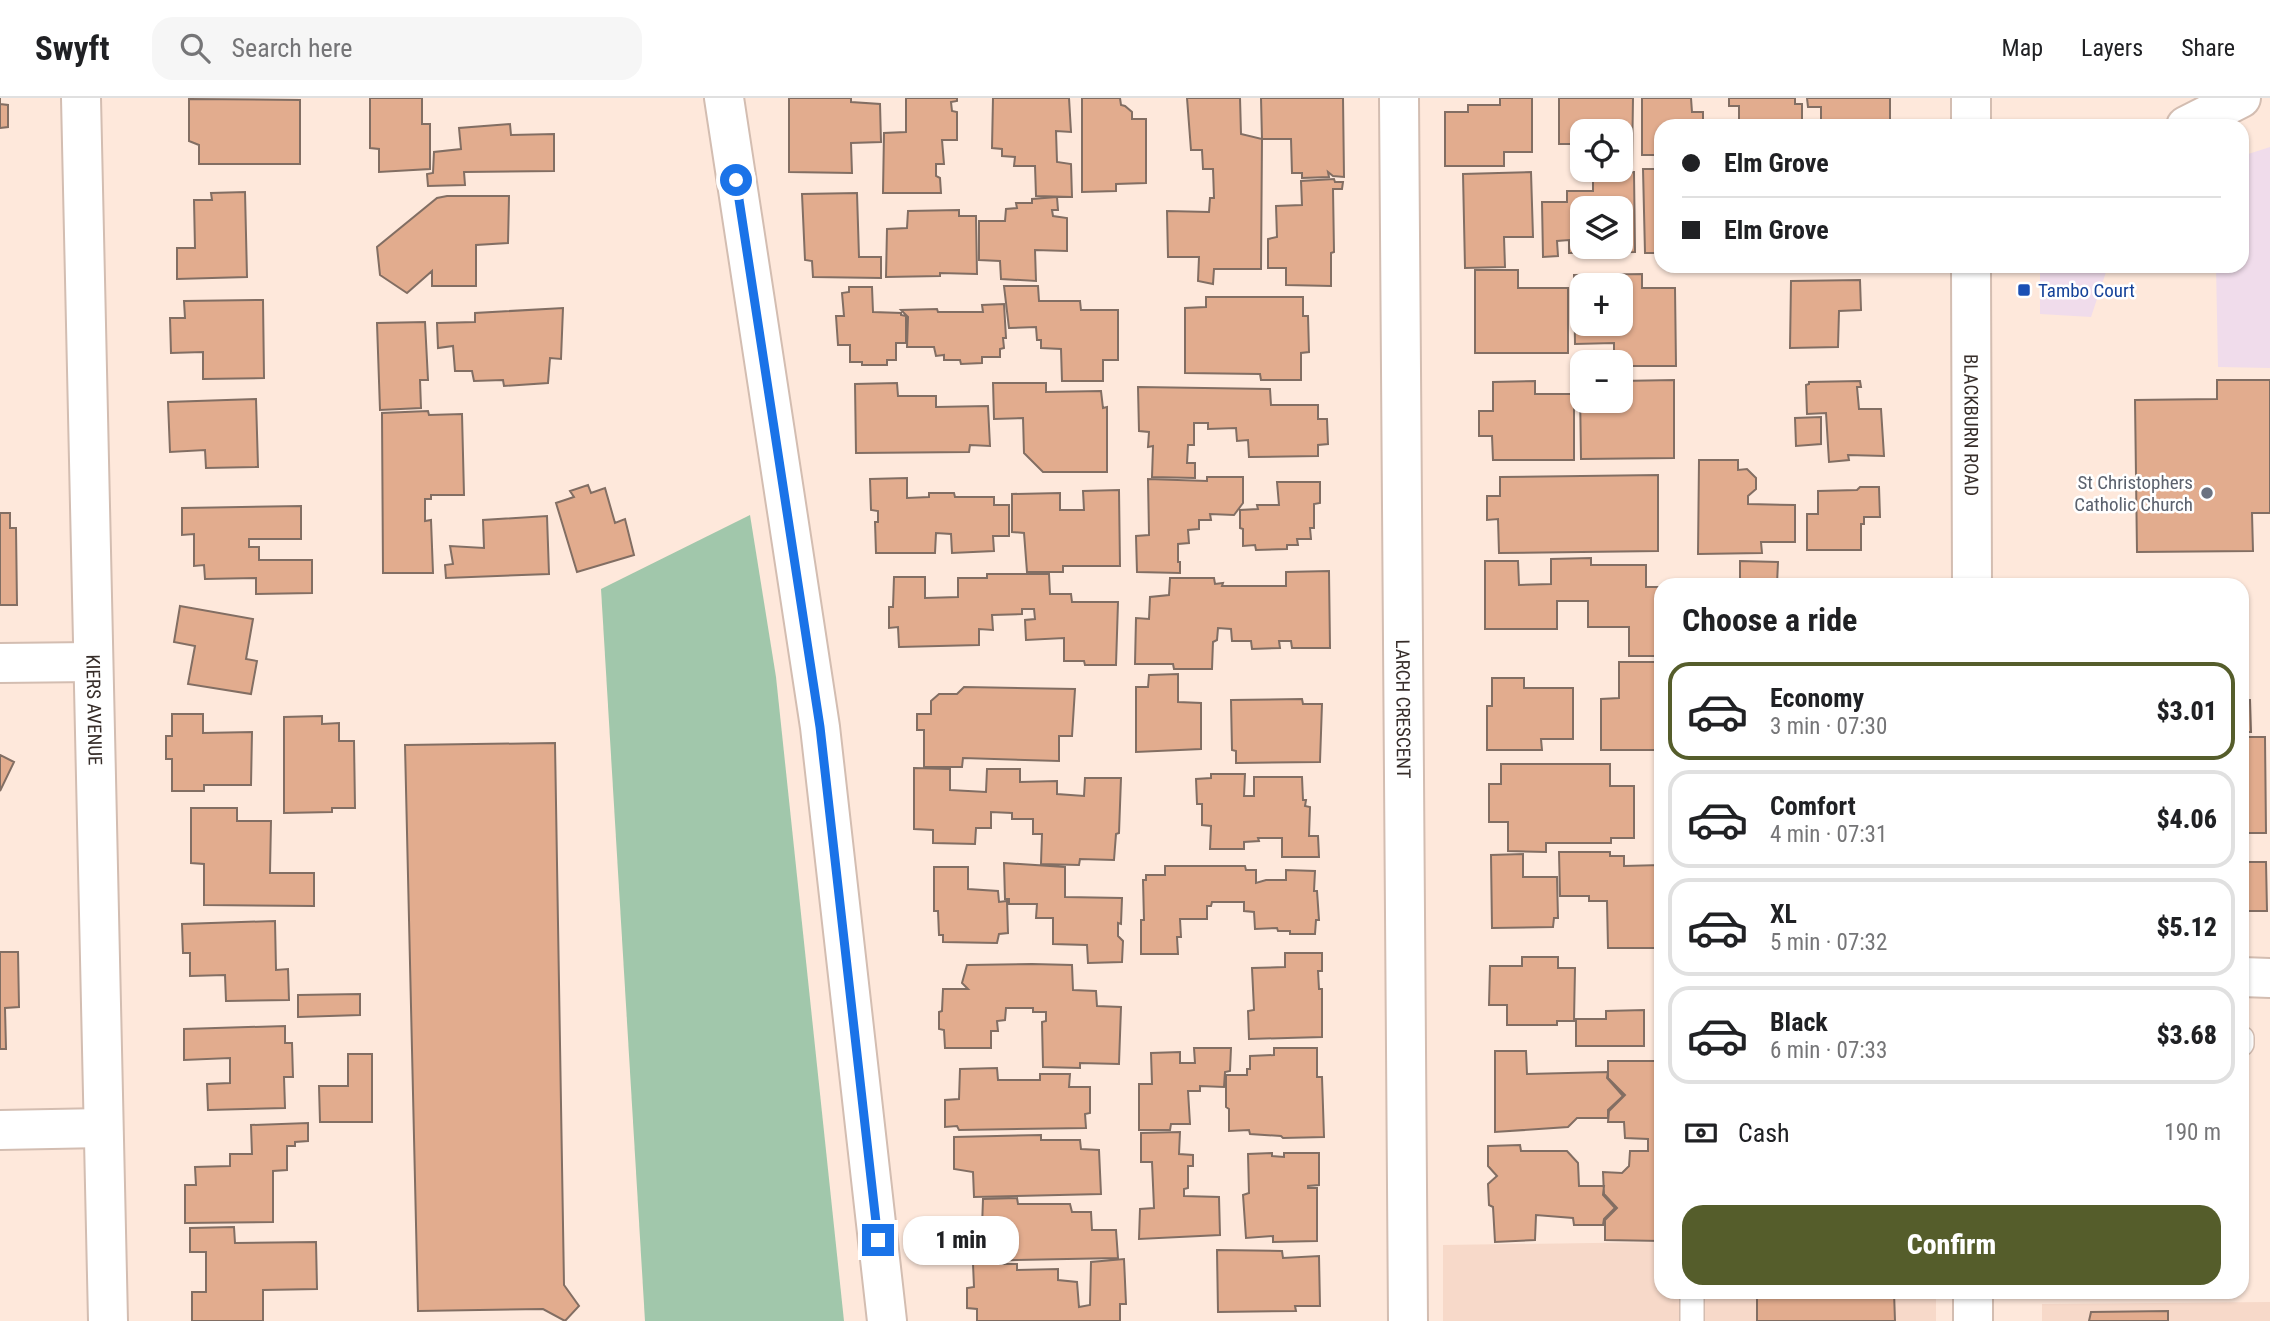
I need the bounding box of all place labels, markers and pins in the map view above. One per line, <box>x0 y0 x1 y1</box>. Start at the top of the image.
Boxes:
place label: Tambo Court <box>2038 279 2135 302</box>
marker: Tambo Court <box>2016 282 2032 298</box>
place label: St Christophers Catholic Church <box>2074 471 2193 516</box>
marker: St Christophers Catholic Church <box>2199 485 2215 501</box>

